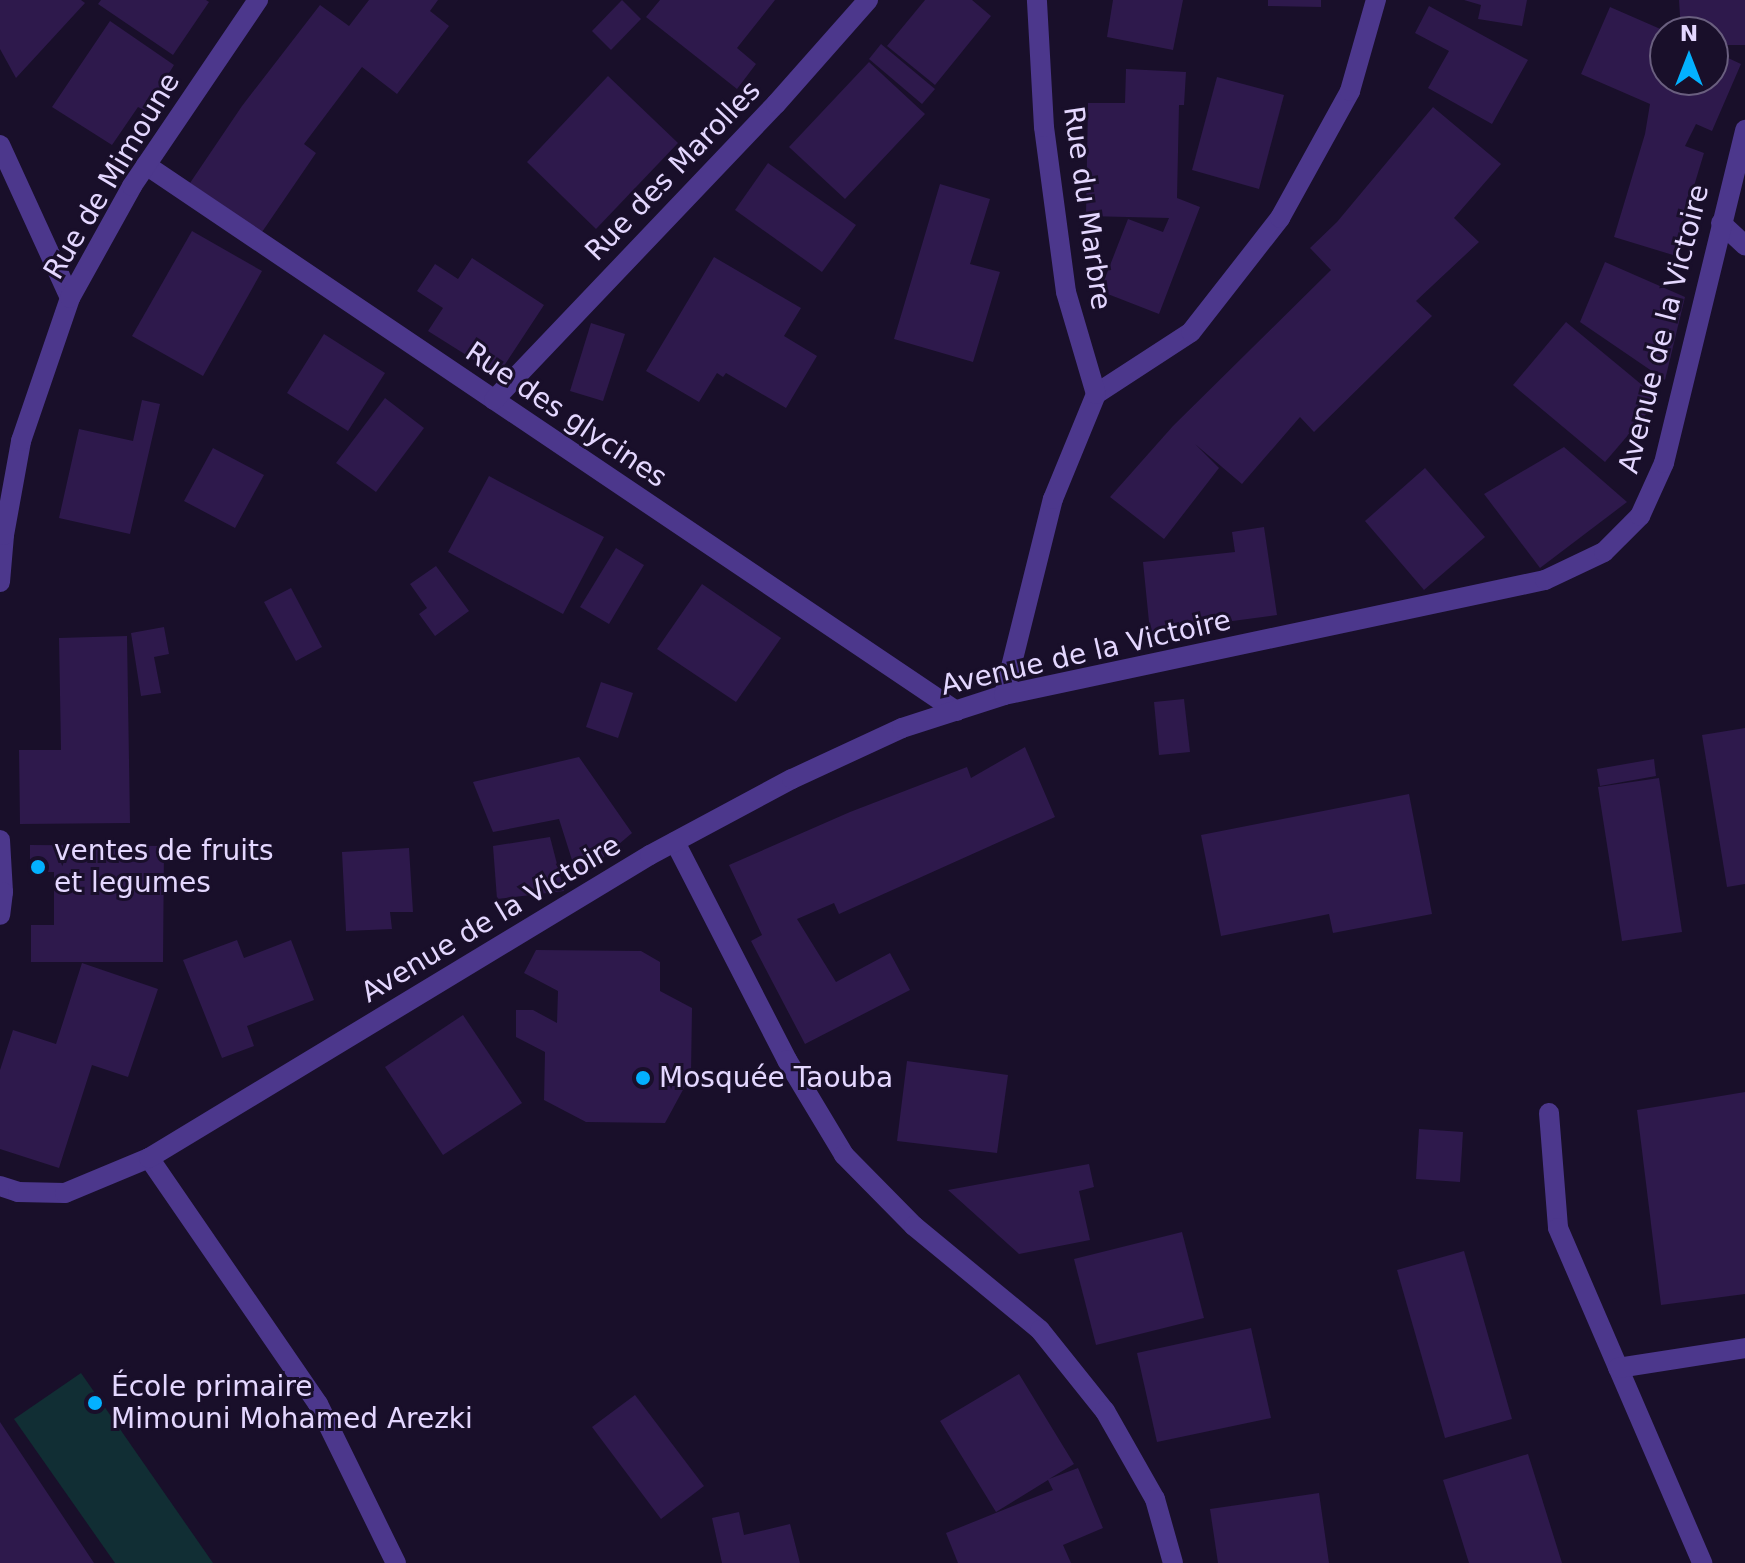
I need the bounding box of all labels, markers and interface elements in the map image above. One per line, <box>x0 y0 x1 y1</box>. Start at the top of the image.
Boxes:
north arrow <box>1649 16 1729 96</box>
text: N <box>1680 21 1698 46</box>
street label: Rue de Mimoune <box>37 67 187 285</box>
street label: Rue des Marolles <box>579 74 767 268</box>
street label: Rue du Marbre <box>1056 104 1118 312</box>
street label: Avenue de la Victoire <box>1612 181 1716 477</box>
street label: Rue des glycines <box>459 335 673 495</box>
street label: Avenue de la Victoire <box>938 603 1234 703</box>
street label: Avenue de la Victoire <box>355 828 627 1010</box>
place label: ventes de fruits et legumes <box>54 834 274 900</box>
marker: ventes de fruits et legumes <box>29 858 47 876</box>
place label: Mosquée Taouba <box>659 1061 893 1095</box>
marker: Mosquée Taouba <box>634 1069 652 1087</box>
place label: École primaire Mimouni Mohamed Arezki <box>111 1370 473 1436</box>
marker: École primaire Mimouni Mohamed Arezki <box>86 1394 104 1412</box>

